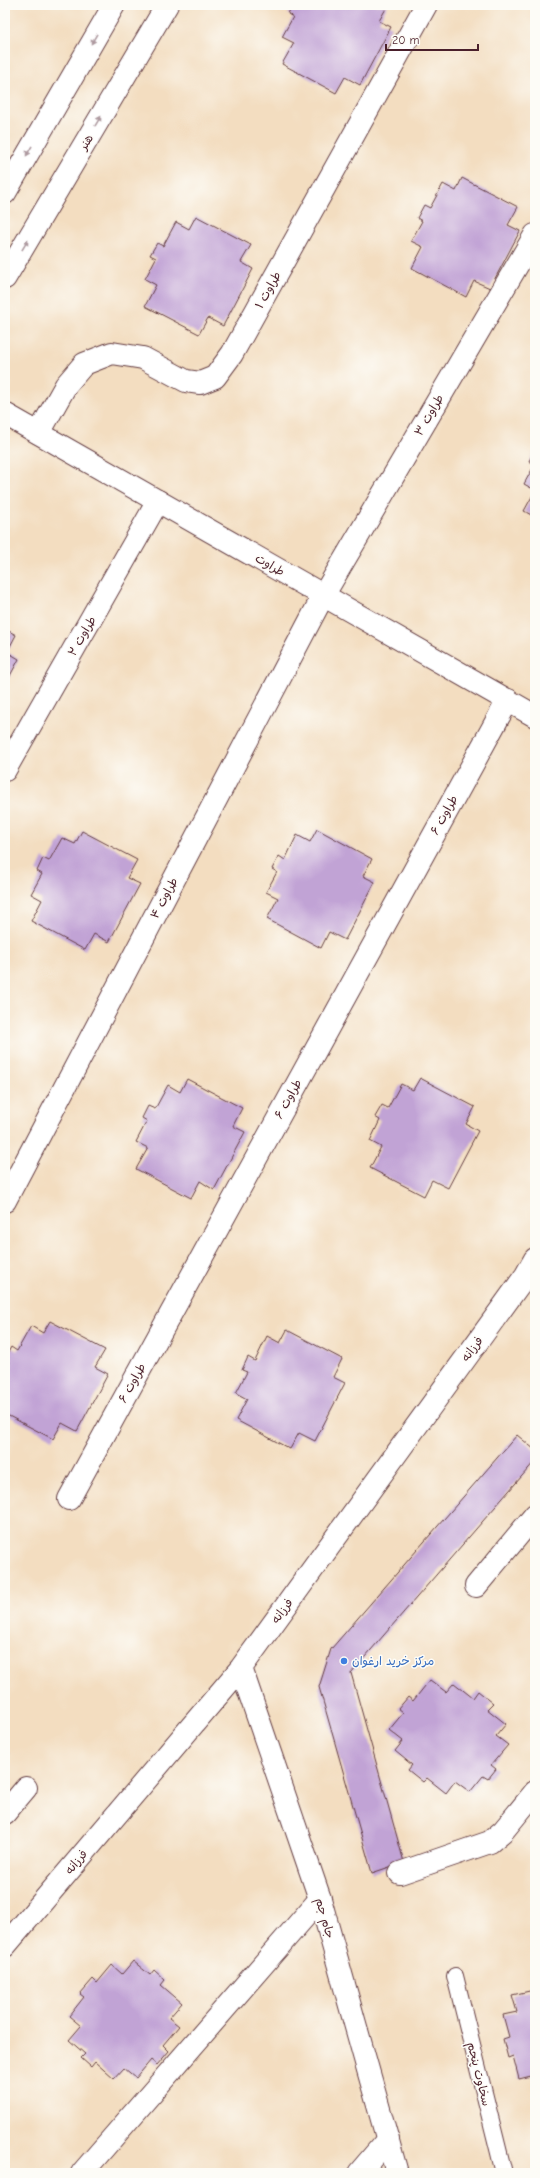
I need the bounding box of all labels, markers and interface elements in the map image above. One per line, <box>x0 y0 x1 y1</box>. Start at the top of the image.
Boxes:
scale bar <box>386 26 478 52</box>
one-way arrow <box>91 33 98 45</box>
text: 20 m <box>392 33 420 47</box>
one-way arrow <box>95 115 102 127</box>
street label: هنر <box>75 131 96 153</box>
one-way arrow <box>26 145 33 157</box>
one-way arrow <box>21 239 28 251</box>
street label: طراوت ۱ <box>252 269 285 311</box>
street label: طراوت ۳ <box>412 392 447 439</box>
street label: طراوت <box>252 551 287 580</box>
street label: طراوت ۲ <box>65 614 100 659</box>
street label: طراوت ۶ <box>427 793 461 838</box>
street label: طراوت ۴ <box>147 875 182 921</box>
street label: طراوت ۶ <box>271 1077 305 1122</box>
street label: فرزانه <box>458 1334 486 1364</box>
street label: طراوت ۶ <box>115 1361 149 1406</box>
street label: فرزانه <box>268 1596 296 1626</box>
place label: مرکز خرید ارغوان <box>352 1654 434 1668</box>
marker: مرکز خرید ارغوان <box>339 1656 349 1666</box>
street label: فرزانه <box>62 1847 90 1877</box>
street label: جام جم <box>311 1896 337 1940</box>
street label: سخاوت پنجم <box>462 2040 494 2108</box>

